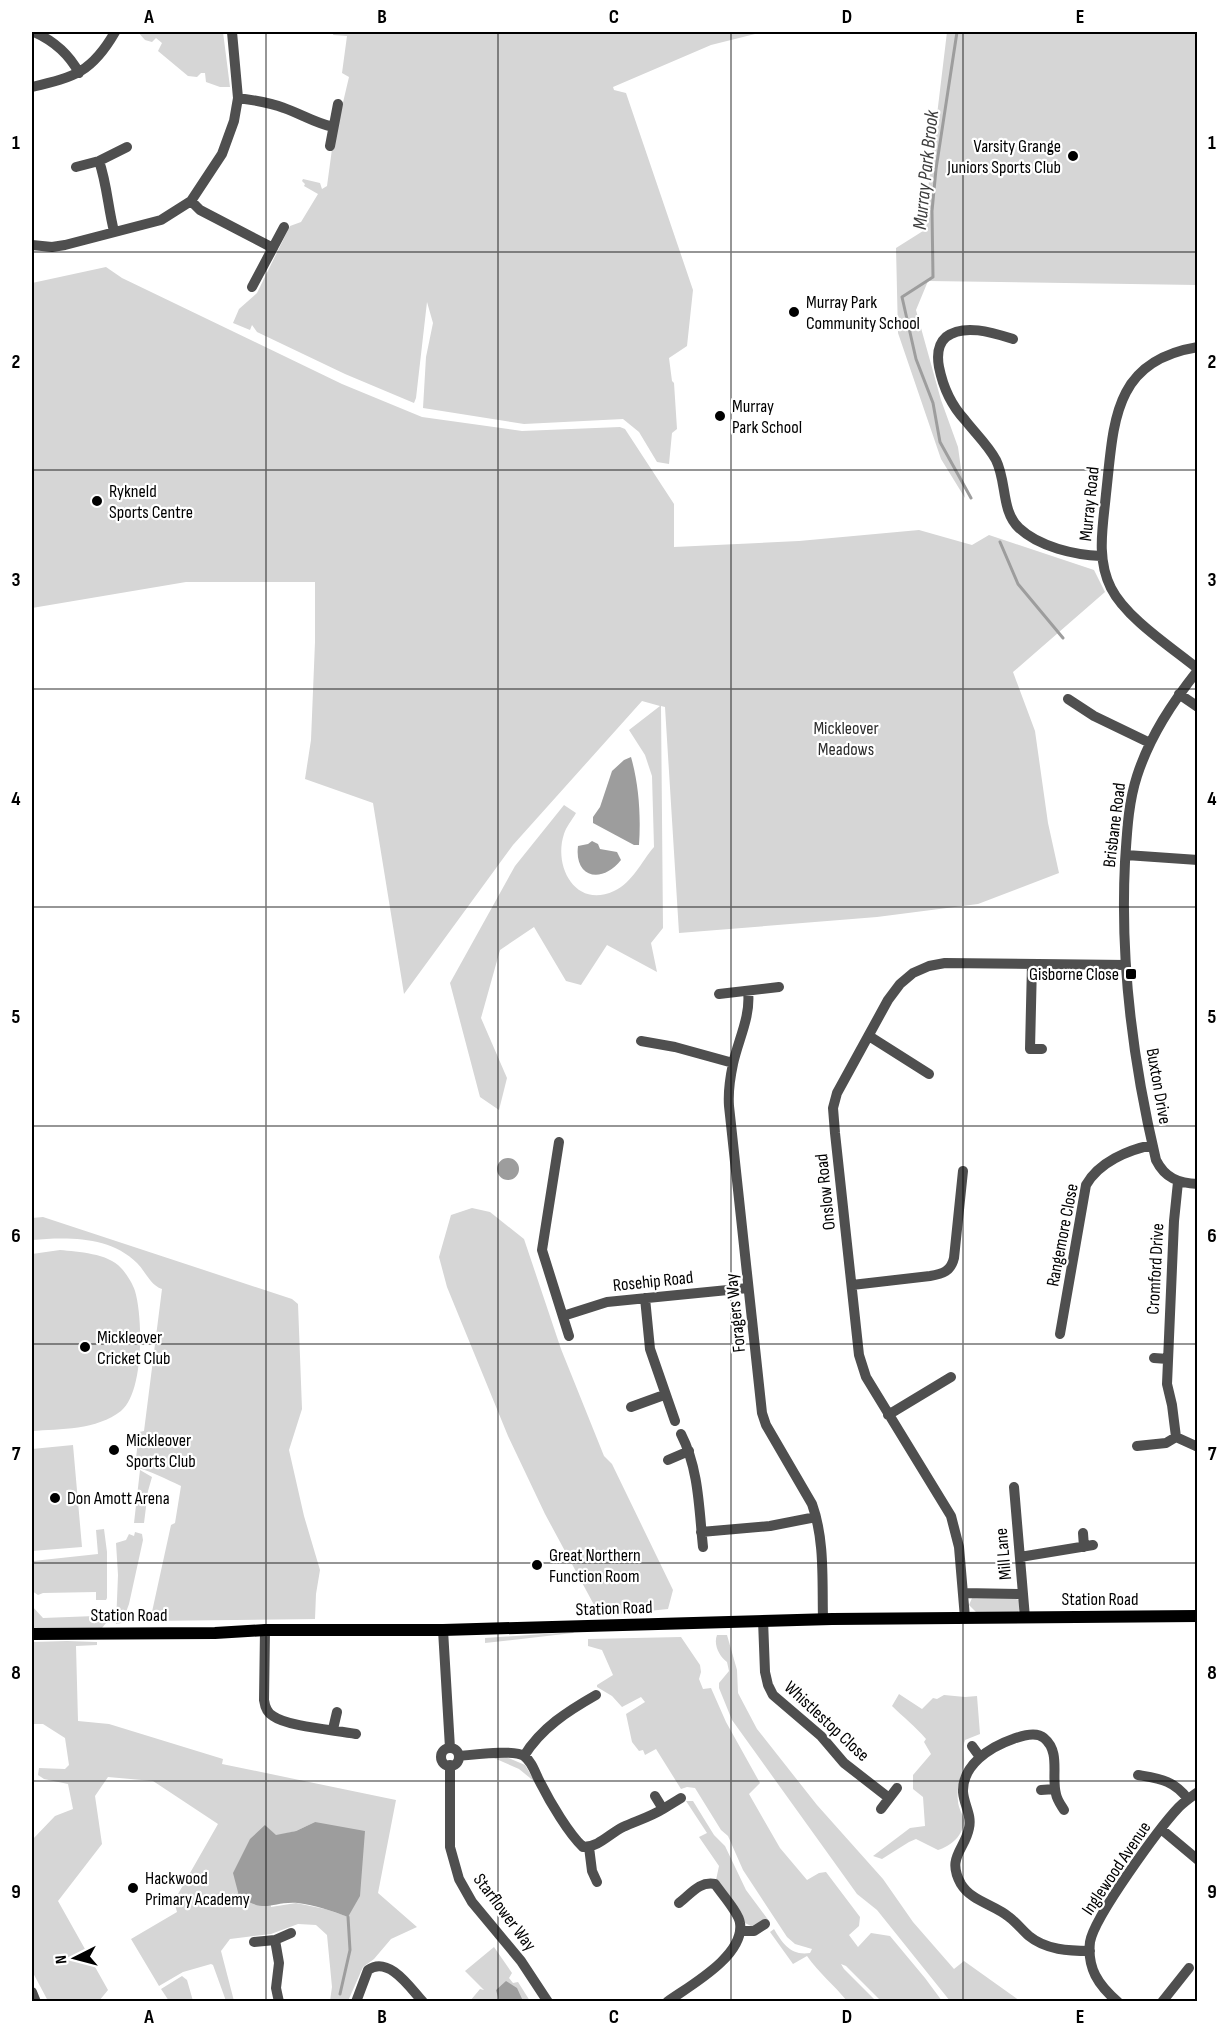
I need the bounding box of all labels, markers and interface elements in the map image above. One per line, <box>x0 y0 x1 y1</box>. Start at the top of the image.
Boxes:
text: A <box>143 5 154 29</box>
text: B <box>377 5 387 29</box>
text: C <box>609 5 619 29</box>
text: D <box>842 5 852 29</box>
text: E <box>1076 5 1084 29</box>
water label: Murray Park Brook <box>908 109 944 231</box>
text: 1 <box>12 131 20 155</box>
text: 1 <box>1208 131 1216 155</box>
place label: Varsity Grange Juniors Sports Club <box>946 136 1061 178</box>
marker: Varsity Grange Juniors Sports Club <box>1066 149 1080 163</box>
place label: Murray Park Community School <box>806 292 920 334</box>
marker: Murray Park Community School <box>787 305 801 319</box>
text: 2 <box>12 350 20 374</box>
text: 2 <box>1208 350 1216 374</box>
place label: Murray Park School <box>732 396 802 438</box>
marker: Murray Park School <box>713 409 727 423</box>
street label: Murray Road <box>1075 466 1104 542</box>
place label: Rykneld Sports Centre <box>109 481 193 523</box>
marker: Rykneld Sports Centre <box>90 494 104 508</box>
text: 3 <box>12 568 21 592</box>
text: 3 <box>1208 568 1217 592</box>
park label: Mickleover Meadows <box>813 718 879 760</box>
street label: Brisbane Road <box>1099 782 1130 869</box>
text: 4 <box>11 787 21 811</box>
text: 4 <box>1207 787 1217 811</box>
place label: Gisborne Close <box>1029 964 1119 985</box>
marker: Gisborne Close <box>1124 967 1138 981</box>
text: 5 <box>12 1005 21 1029</box>
text: 5 <box>1208 1005 1217 1029</box>
street label: Buxton Drive <box>1141 1046 1176 1126</box>
street label: Onslow Road <box>811 1153 840 1231</box>
street label: Rangemore Close <box>1042 1182 1083 1288</box>
street label: Cromford Drive <box>1143 1223 1168 1315</box>
text: 6 <box>11 1224 21 1248</box>
text: 6 <box>1207 1224 1217 1248</box>
street label: Rosehip Road <box>612 1267 694 1296</box>
street label: Foragers Way <box>721 1272 750 1354</box>
place label: Mickleover Cricket Club <box>97 1327 171 1369</box>
marker: Mickleover Cricket Club <box>78 1340 92 1354</box>
place label: Mickleover Sports Club <box>126 1430 196 1472</box>
text: 7 <box>12 1442 21 1466</box>
text: 7 <box>1208 1442 1217 1466</box>
marker: Mickleover Sports Club <box>107 1443 121 1457</box>
place label: Don Amott Arena <box>67 1488 170 1509</box>
marker: Don Amott Arena <box>48 1491 62 1505</box>
street label: Mill Lane <box>991 1527 1016 1581</box>
place label: Great Northern Function Room <box>549 1545 641 1587</box>
marker: Great Northern Function Room <box>530 1558 544 1572</box>
street label: Station Road <box>1062 1589 1138 1610</box>
street label: Station Road <box>575 1597 653 1620</box>
street label: Station Road <box>91 1605 167 1626</box>
text: 8 <box>11 1661 21 1685</box>
text: 8 <box>1207 1661 1217 1685</box>
street label: Whistlestop Close <box>780 1677 873 1766</box>
street label: Inglewood Avenue <box>1077 1817 1155 1919</box>
place label: Hackwood Primary Academy <box>145 1868 250 1910</box>
street label: Starflower Way <box>469 1870 540 1955</box>
text: 9 <box>11 1880 21 1904</box>
text: 9 <box>1207 1880 1217 1904</box>
marker: Hackwood Primary Academy <box>126 1881 140 1895</box>
north arrow <box>45 1928 105 1988</box>
text: N <box>52 1954 71 1965</box>
text: A <box>143 2005 154 2029</box>
text: B <box>377 2005 387 2029</box>
text: C <box>609 2005 619 2029</box>
text: D <box>842 2005 852 2029</box>
text: E <box>1076 2005 1084 2029</box>

